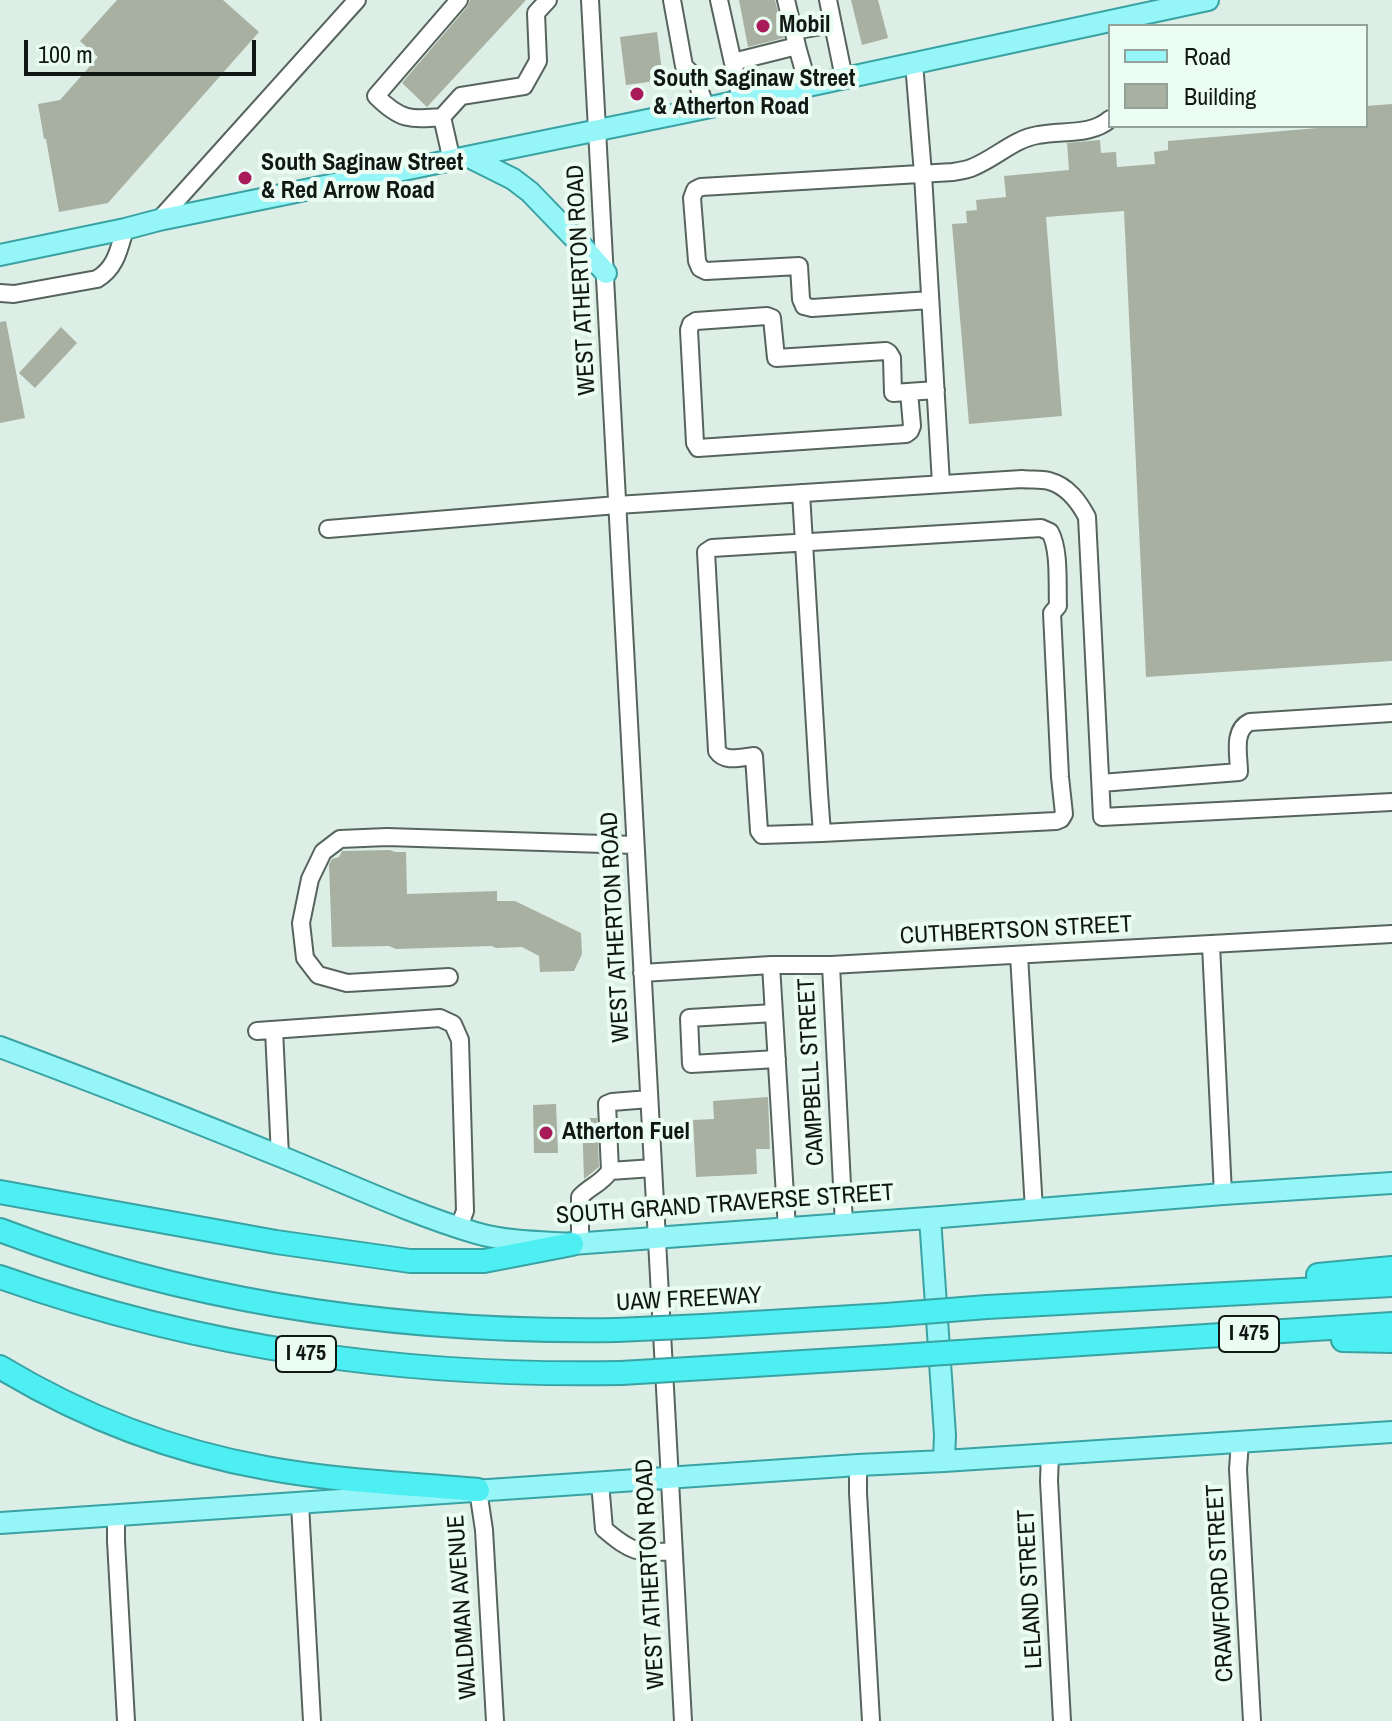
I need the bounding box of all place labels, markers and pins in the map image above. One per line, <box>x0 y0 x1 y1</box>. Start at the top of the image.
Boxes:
place label: Mobil <box>779 12 830 40</box>
marker: Mobil <box>754 17 772 35</box>
place label: South Saginaw Street & Atherton Road <box>653 66 855 122</box>
marker: South Saginaw Street & Atherton Road <box>628 85 646 103</box>
place label: South Saginaw Street & Red Arrow Road <box>261 150 463 206</box>
marker: South Saginaw Street & Red Arrow Road <box>236 169 254 187</box>
place label: Atherton Fuel <box>562 1119 690 1147</box>
marker: Atherton Fuel <box>537 1124 555 1142</box>

